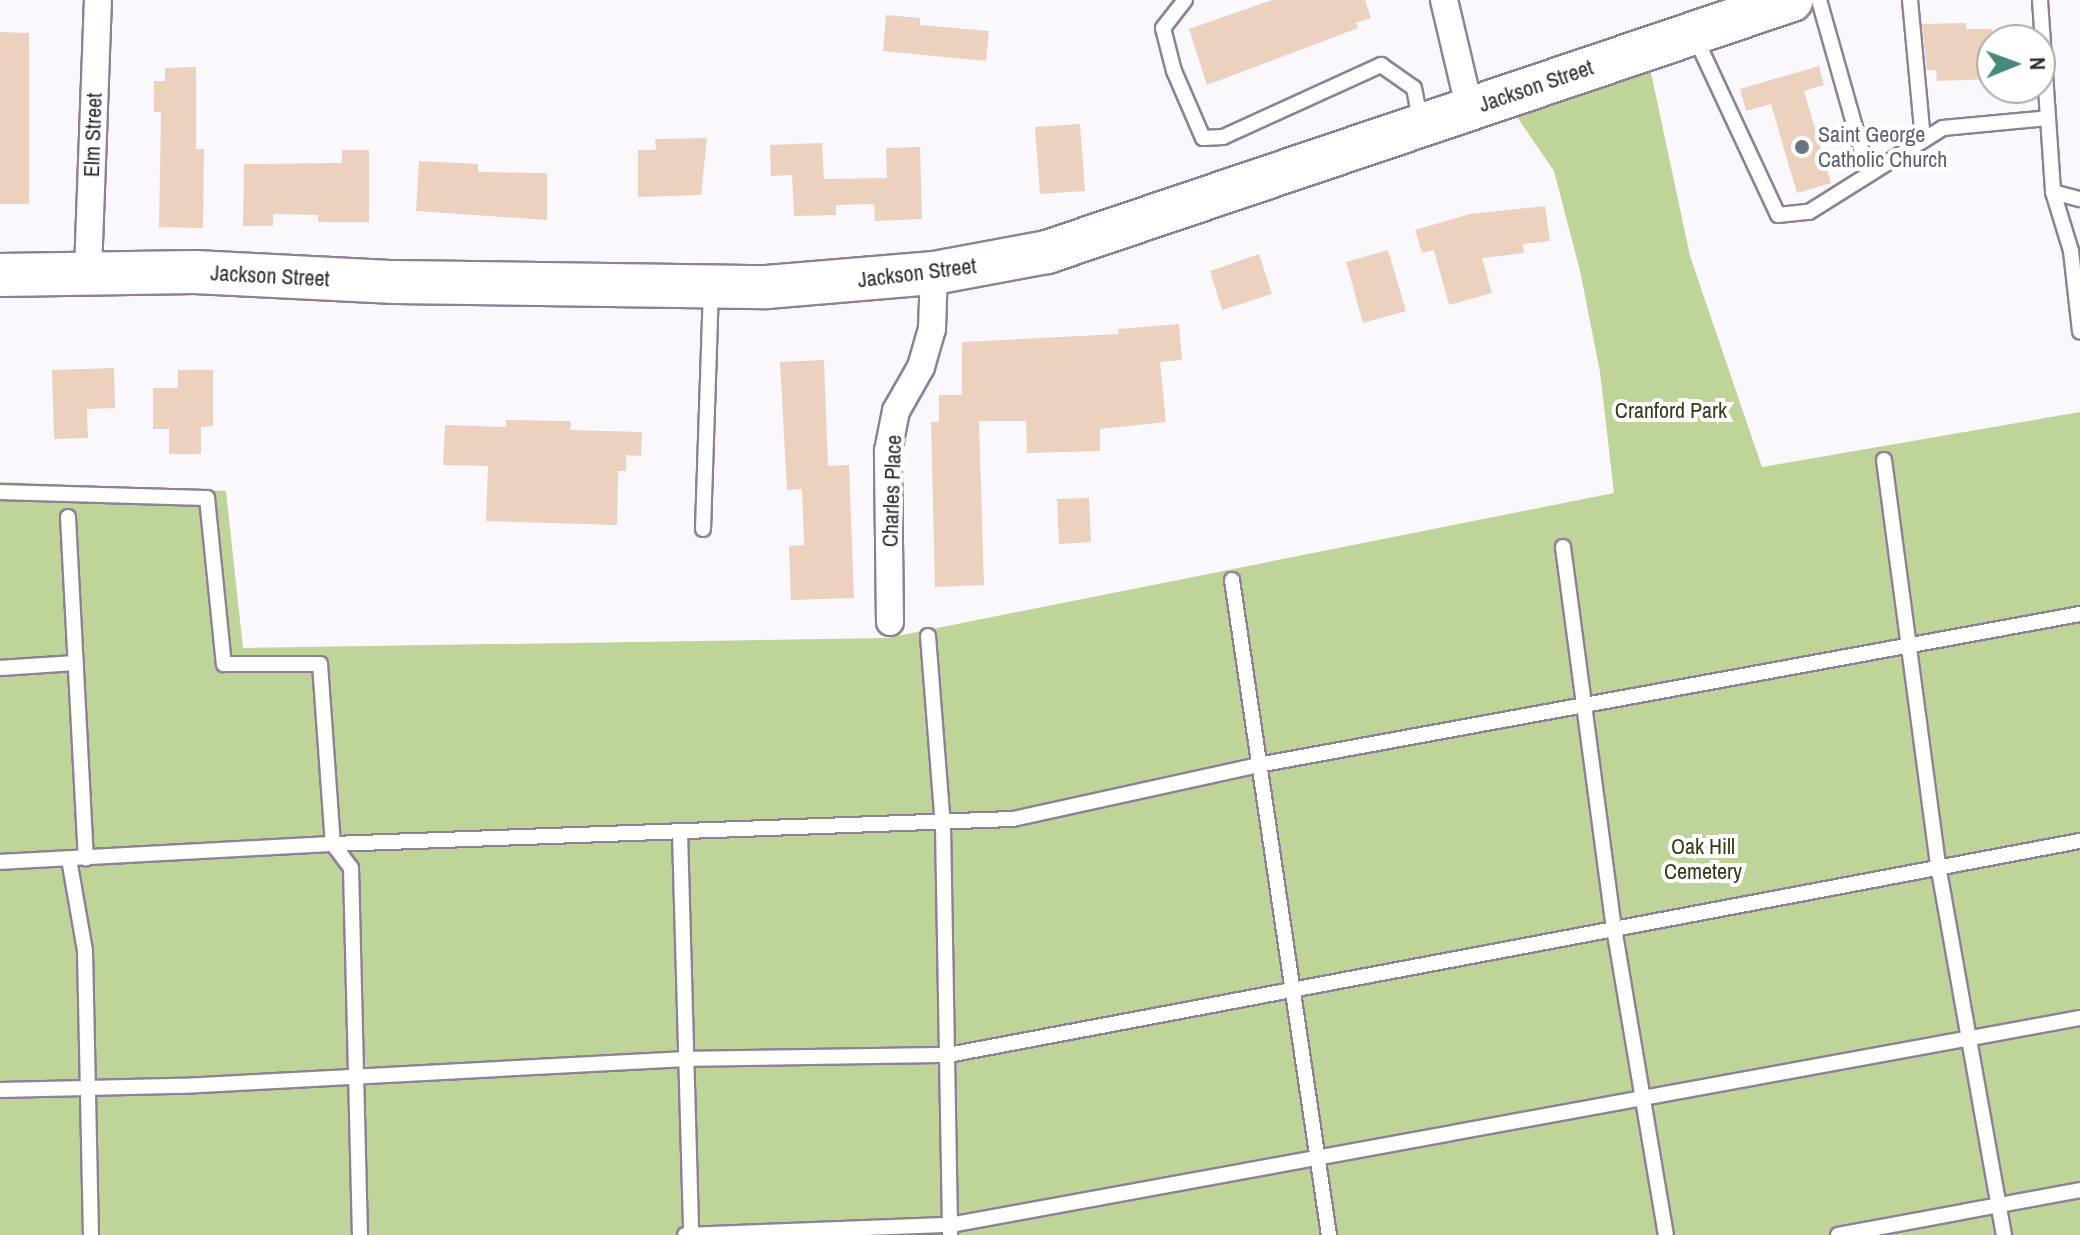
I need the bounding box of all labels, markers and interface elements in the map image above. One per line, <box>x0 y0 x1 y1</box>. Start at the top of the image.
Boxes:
north arrow <box>1976 24 2056 104</box>
street label: Jackson Street <box>1475 54 1597 118</box>
text: N <box>2023 57 2053 70</box>
street label: Elm Street <box>78 92 108 178</box>
place label: Saint George Catholic Church <box>1818 121 1947 172</box>
marker: Saint George Catholic Church <box>1793 138 1811 156</box>
street label: Jackson Street <box>856 253 978 293</box>
street label: Jackson Street <box>210 260 330 292</box>
park label: Cranford Park <box>1615 398 1727 424</box>
street label: Charles Place <box>877 434 907 548</box>
park label: Oak Hill Cemetery <box>1664 833 1742 884</box>

